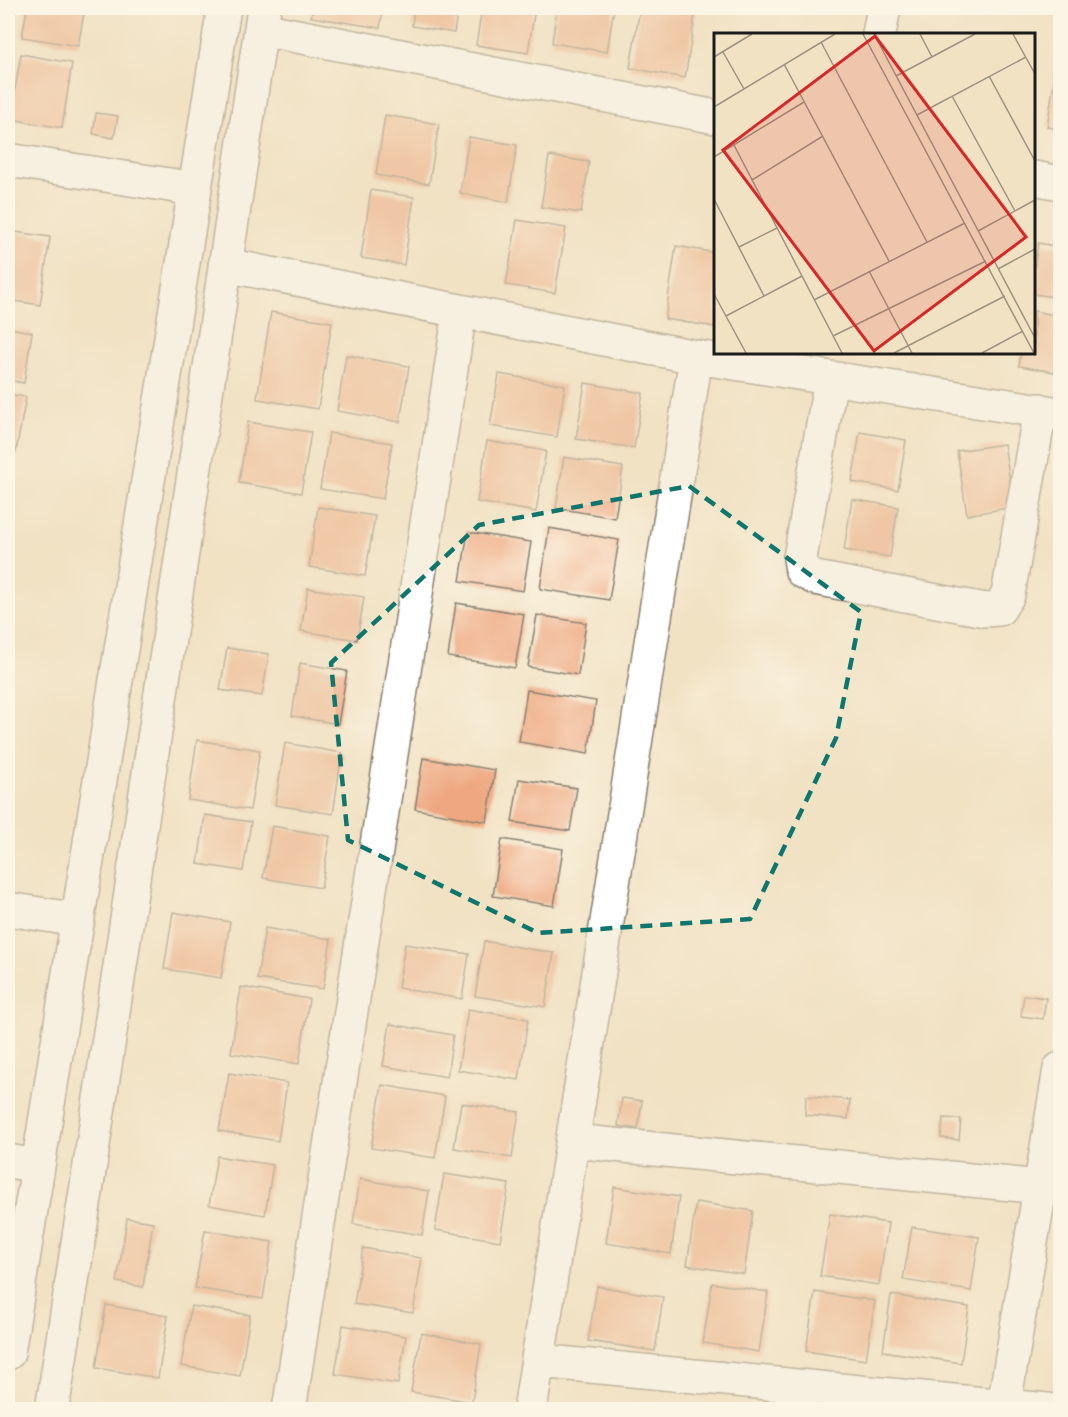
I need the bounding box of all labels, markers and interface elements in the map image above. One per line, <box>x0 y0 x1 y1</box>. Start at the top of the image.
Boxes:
inset map <box>714 33 1035 354</box>

